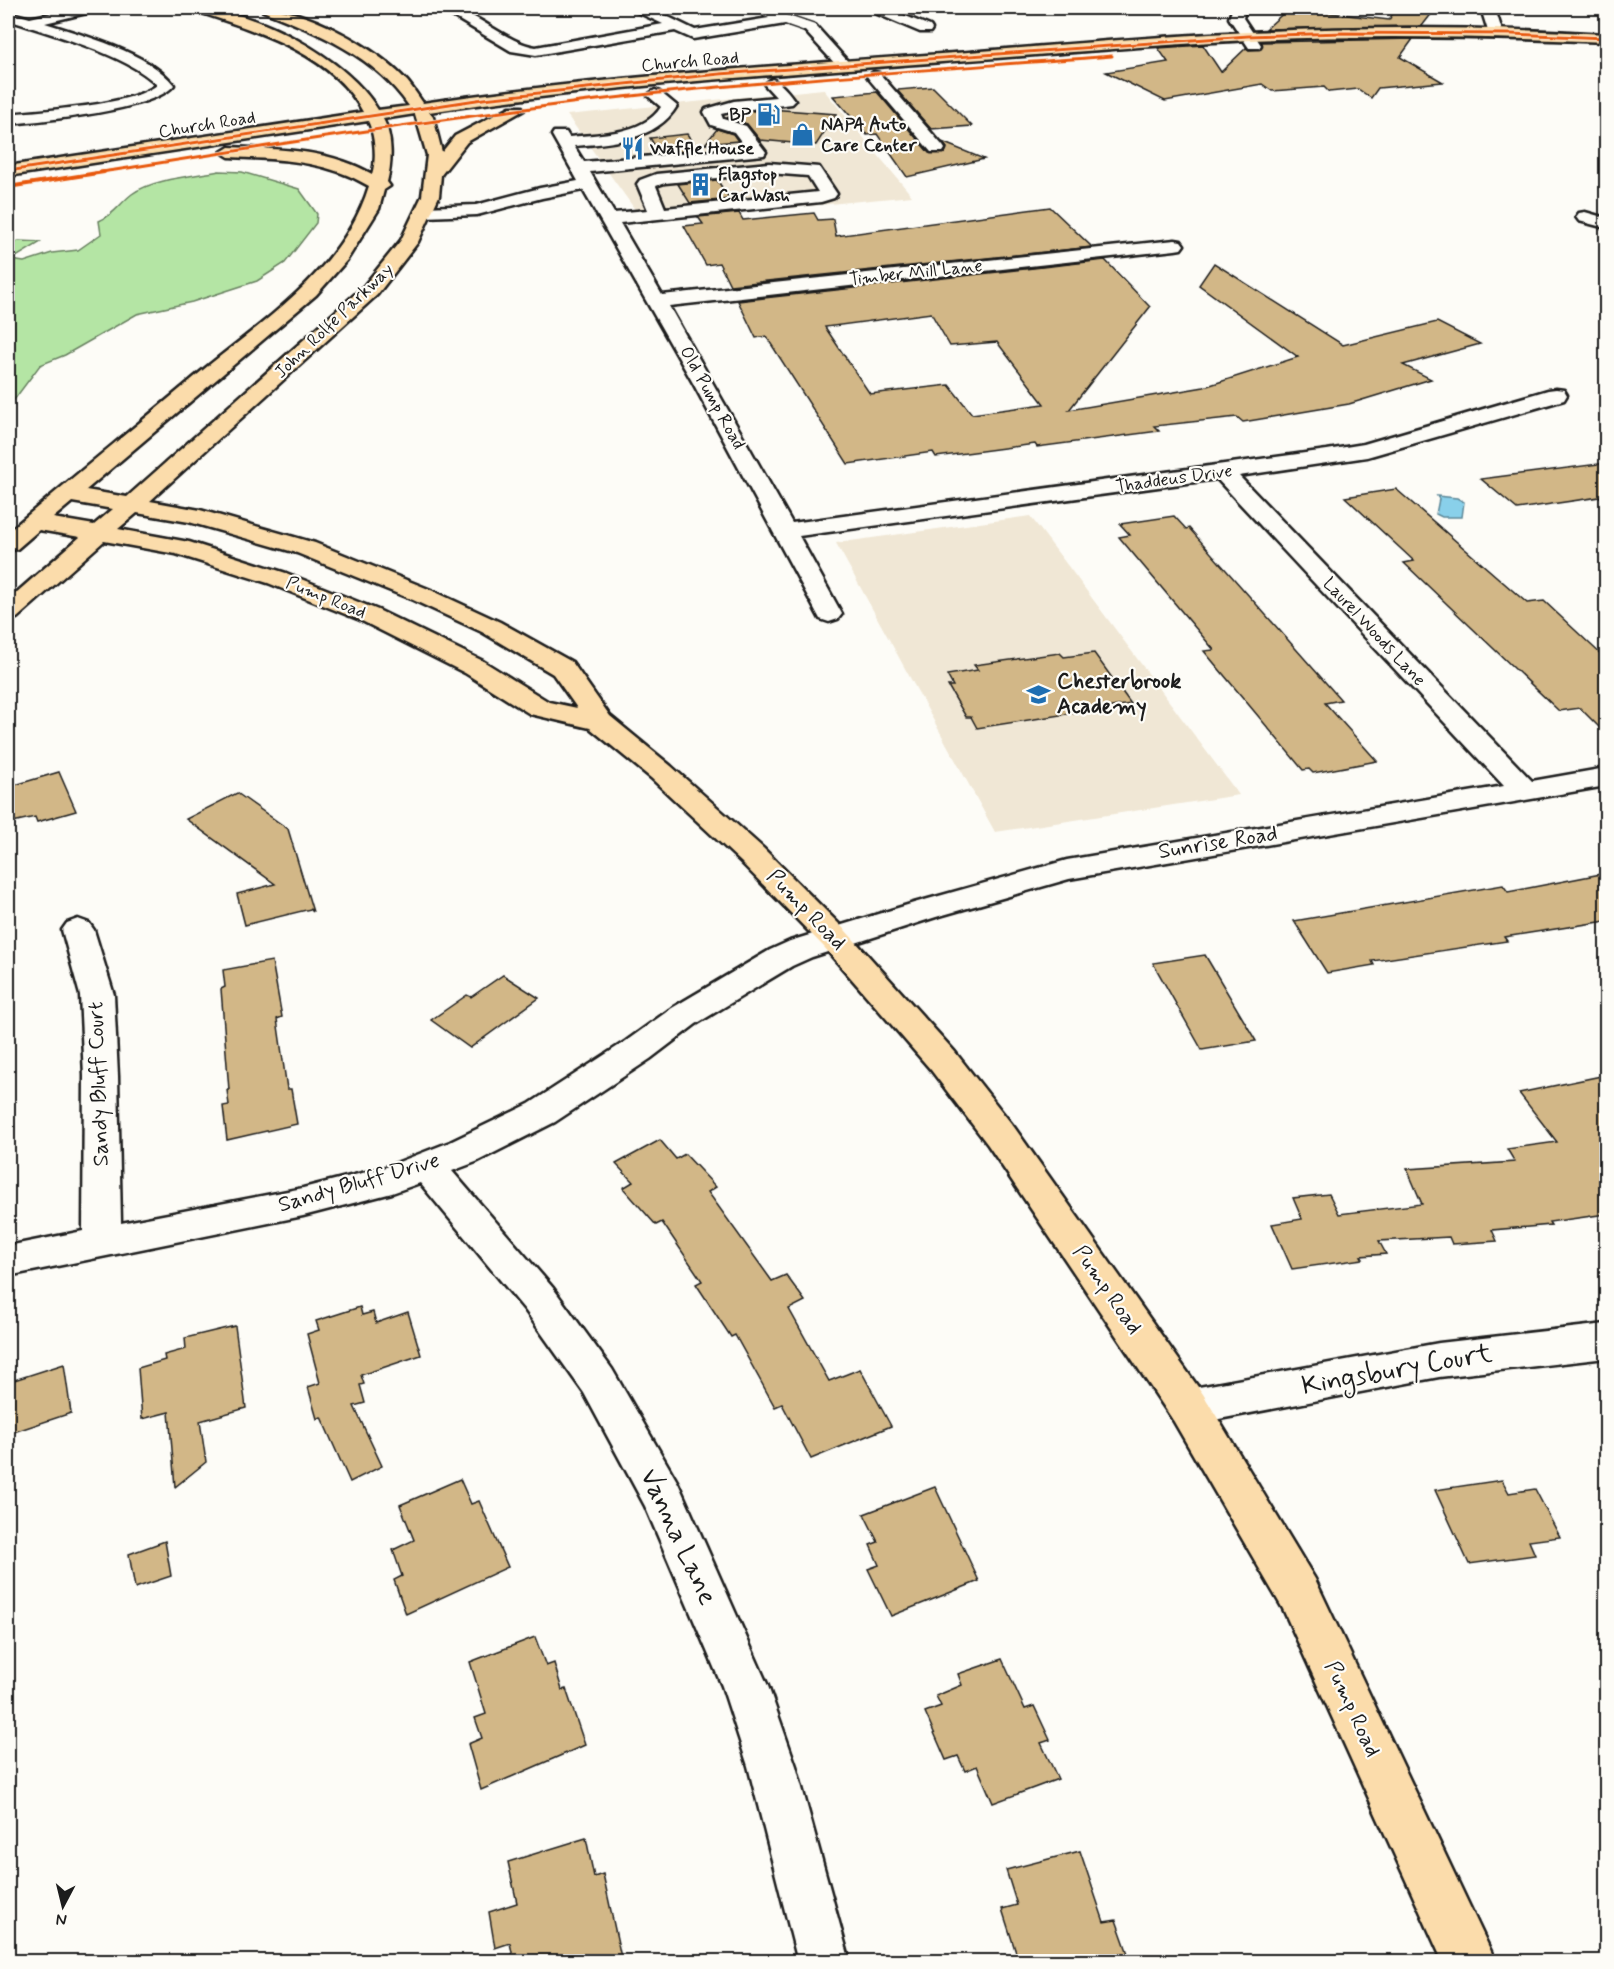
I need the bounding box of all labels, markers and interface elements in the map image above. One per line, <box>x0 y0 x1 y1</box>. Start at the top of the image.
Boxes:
street label: Church Road <box>640 46 740 78</box>
fuel station icon: BP <box>756 102 782 128</box>
place label: BP <box>729 103 752 127</box>
street label: Church Road <box>157 105 257 145</box>
place label: NAPA Auto Care Center <box>821 113 917 158</box>
shop icon: NAPA Auto Care Center <box>790 122 816 148</box>
restaurant icon: Waffle House <box>619 136 645 162</box>
place label: Waffle House <box>649 137 754 161</box>
place label: Flagstop Car Wash <box>718 163 790 208</box>
building icon: Flagstop Car Wash <box>687 172 713 198</box>
street label: Timber Mill Lane <box>848 254 984 292</box>
street label: John Rolfe Parkway <box>269 258 399 384</box>
street label: Old Pump Road <box>674 342 750 454</box>
street label: Thaddeus Drive <box>1114 459 1234 499</box>
street label: Pump Road <box>282 571 370 625</box>
street label: Laurel Woods Lane <box>1317 572 1431 692</box>
place label: Chesterbrook Academy <box>1057 668 1181 722</box>
school or university icon: Chesterbrook Academy <box>1026 682 1052 708</box>
street label: Sunrise Road <box>1156 820 1280 866</box>
street label: Pump Road <box>760 863 852 957</box>
street label: Sandy Bluff Court <box>82 1001 116 1167</box>
street label: Sandy Bluff Drive <box>275 1147 443 1219</box>
street label: Pump Road <box>1066 1240 1148 1340</box>
street label: Kingsbury Court <box>1299 1336 1495 1406</box>
street label: Vanna Lane <box>631 1463 725 1611</box>
street label: Pump Road <box>1318 1656 1386 1762</box>
north arrow <box>33 1876 93 1936</box>
text: N <box>55 1908 68 1930</box>

